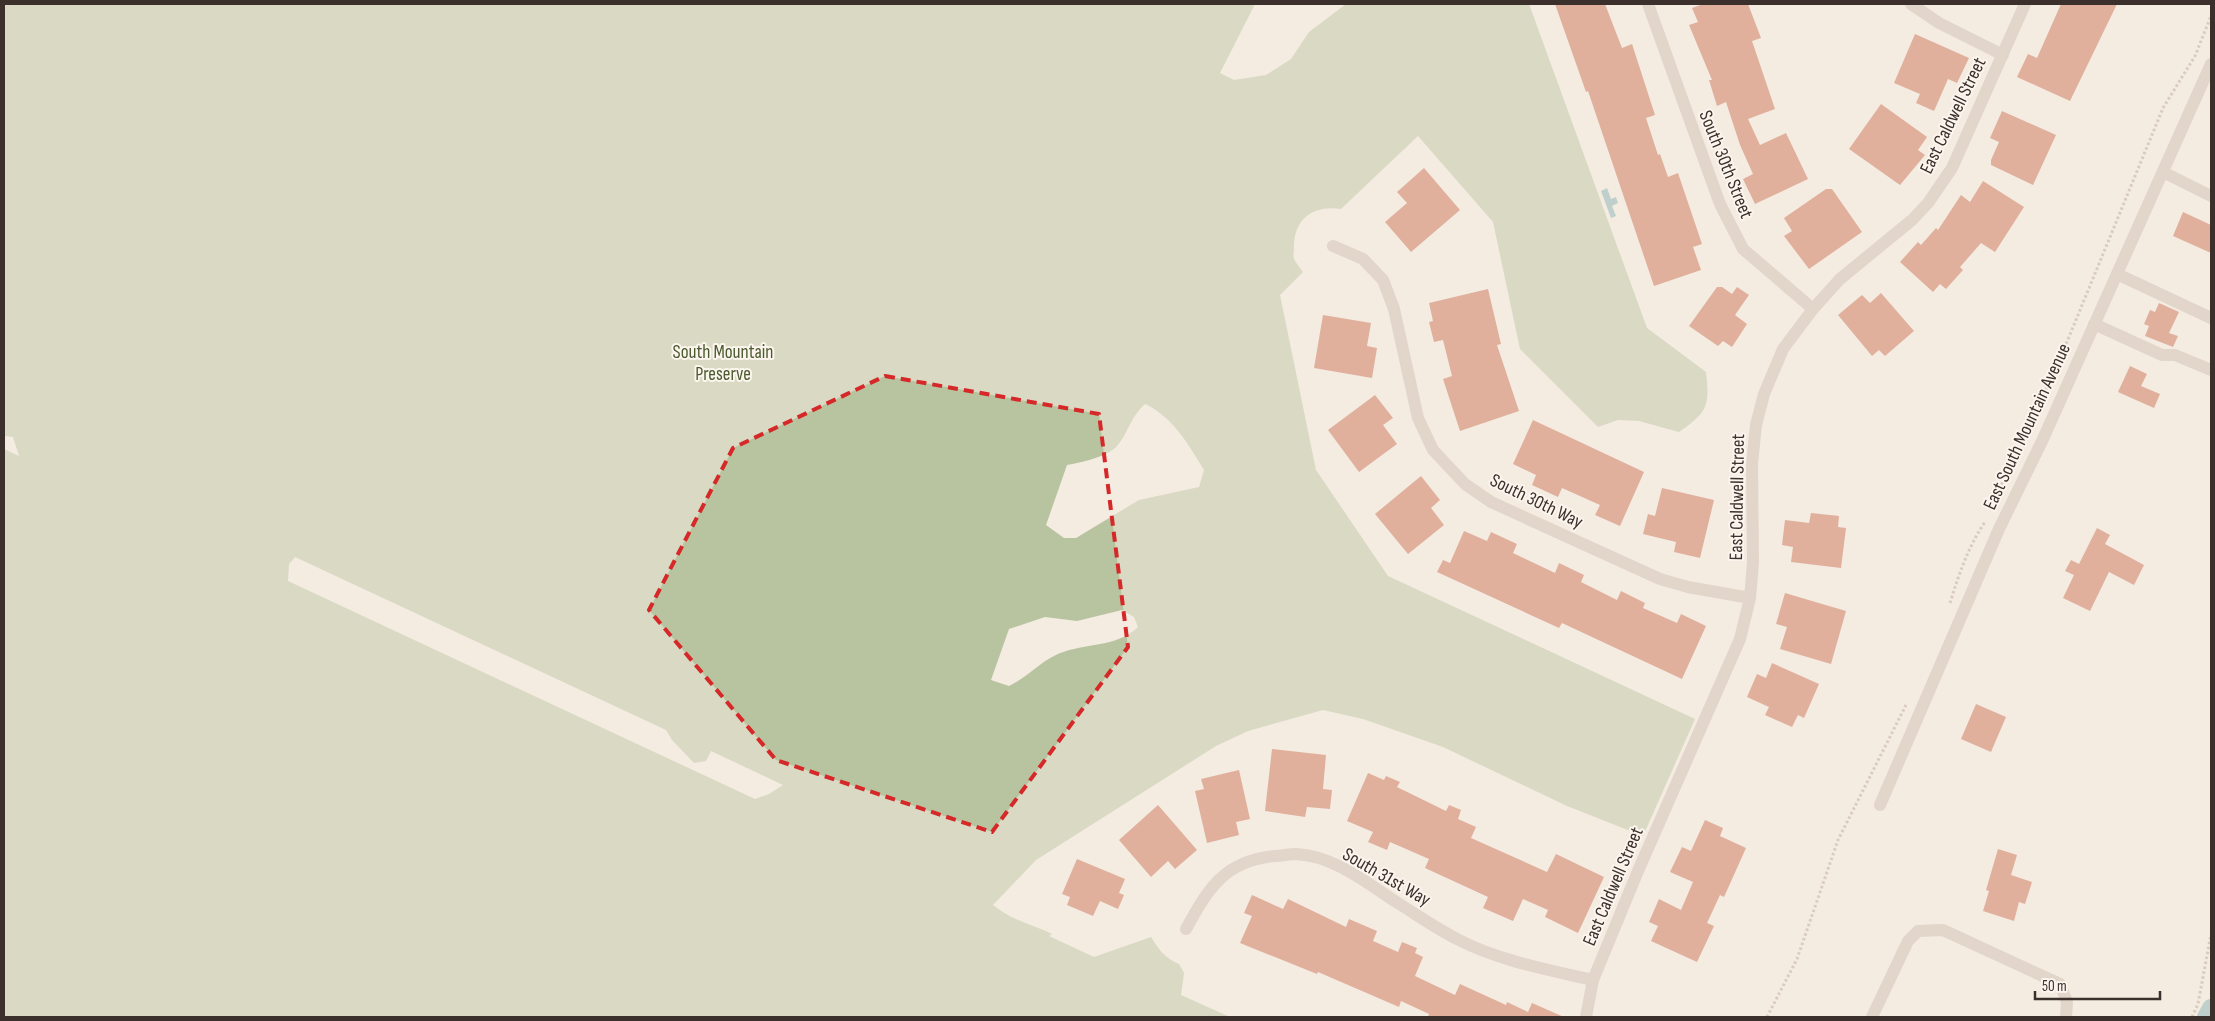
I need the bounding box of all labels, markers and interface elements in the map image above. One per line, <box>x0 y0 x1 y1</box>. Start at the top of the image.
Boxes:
street label: East Caldwell Street <box>1915 54 1992 178</box>
street label: South 30th Street <box>1694 107 1758 222</box>
street label: East South Mountain Avenue <box>1979 340 2076 513</box>
park label: South Mountain Preserve <box>673 341 773 386</box>
street label: East Caldwell Street <box>1725 433 1750 560</box>
street label: South 30th Way <box>1486 469 1587 534</box>
street label: East Caldwell Street <box>1578 824 1649 949</box>
street label: South 31st Way <box>1338 843 1435 912</box>
scale bar <box>2035 968 2160 1000</box>
text: 50 m <box>2042 977 2067 996</box>

